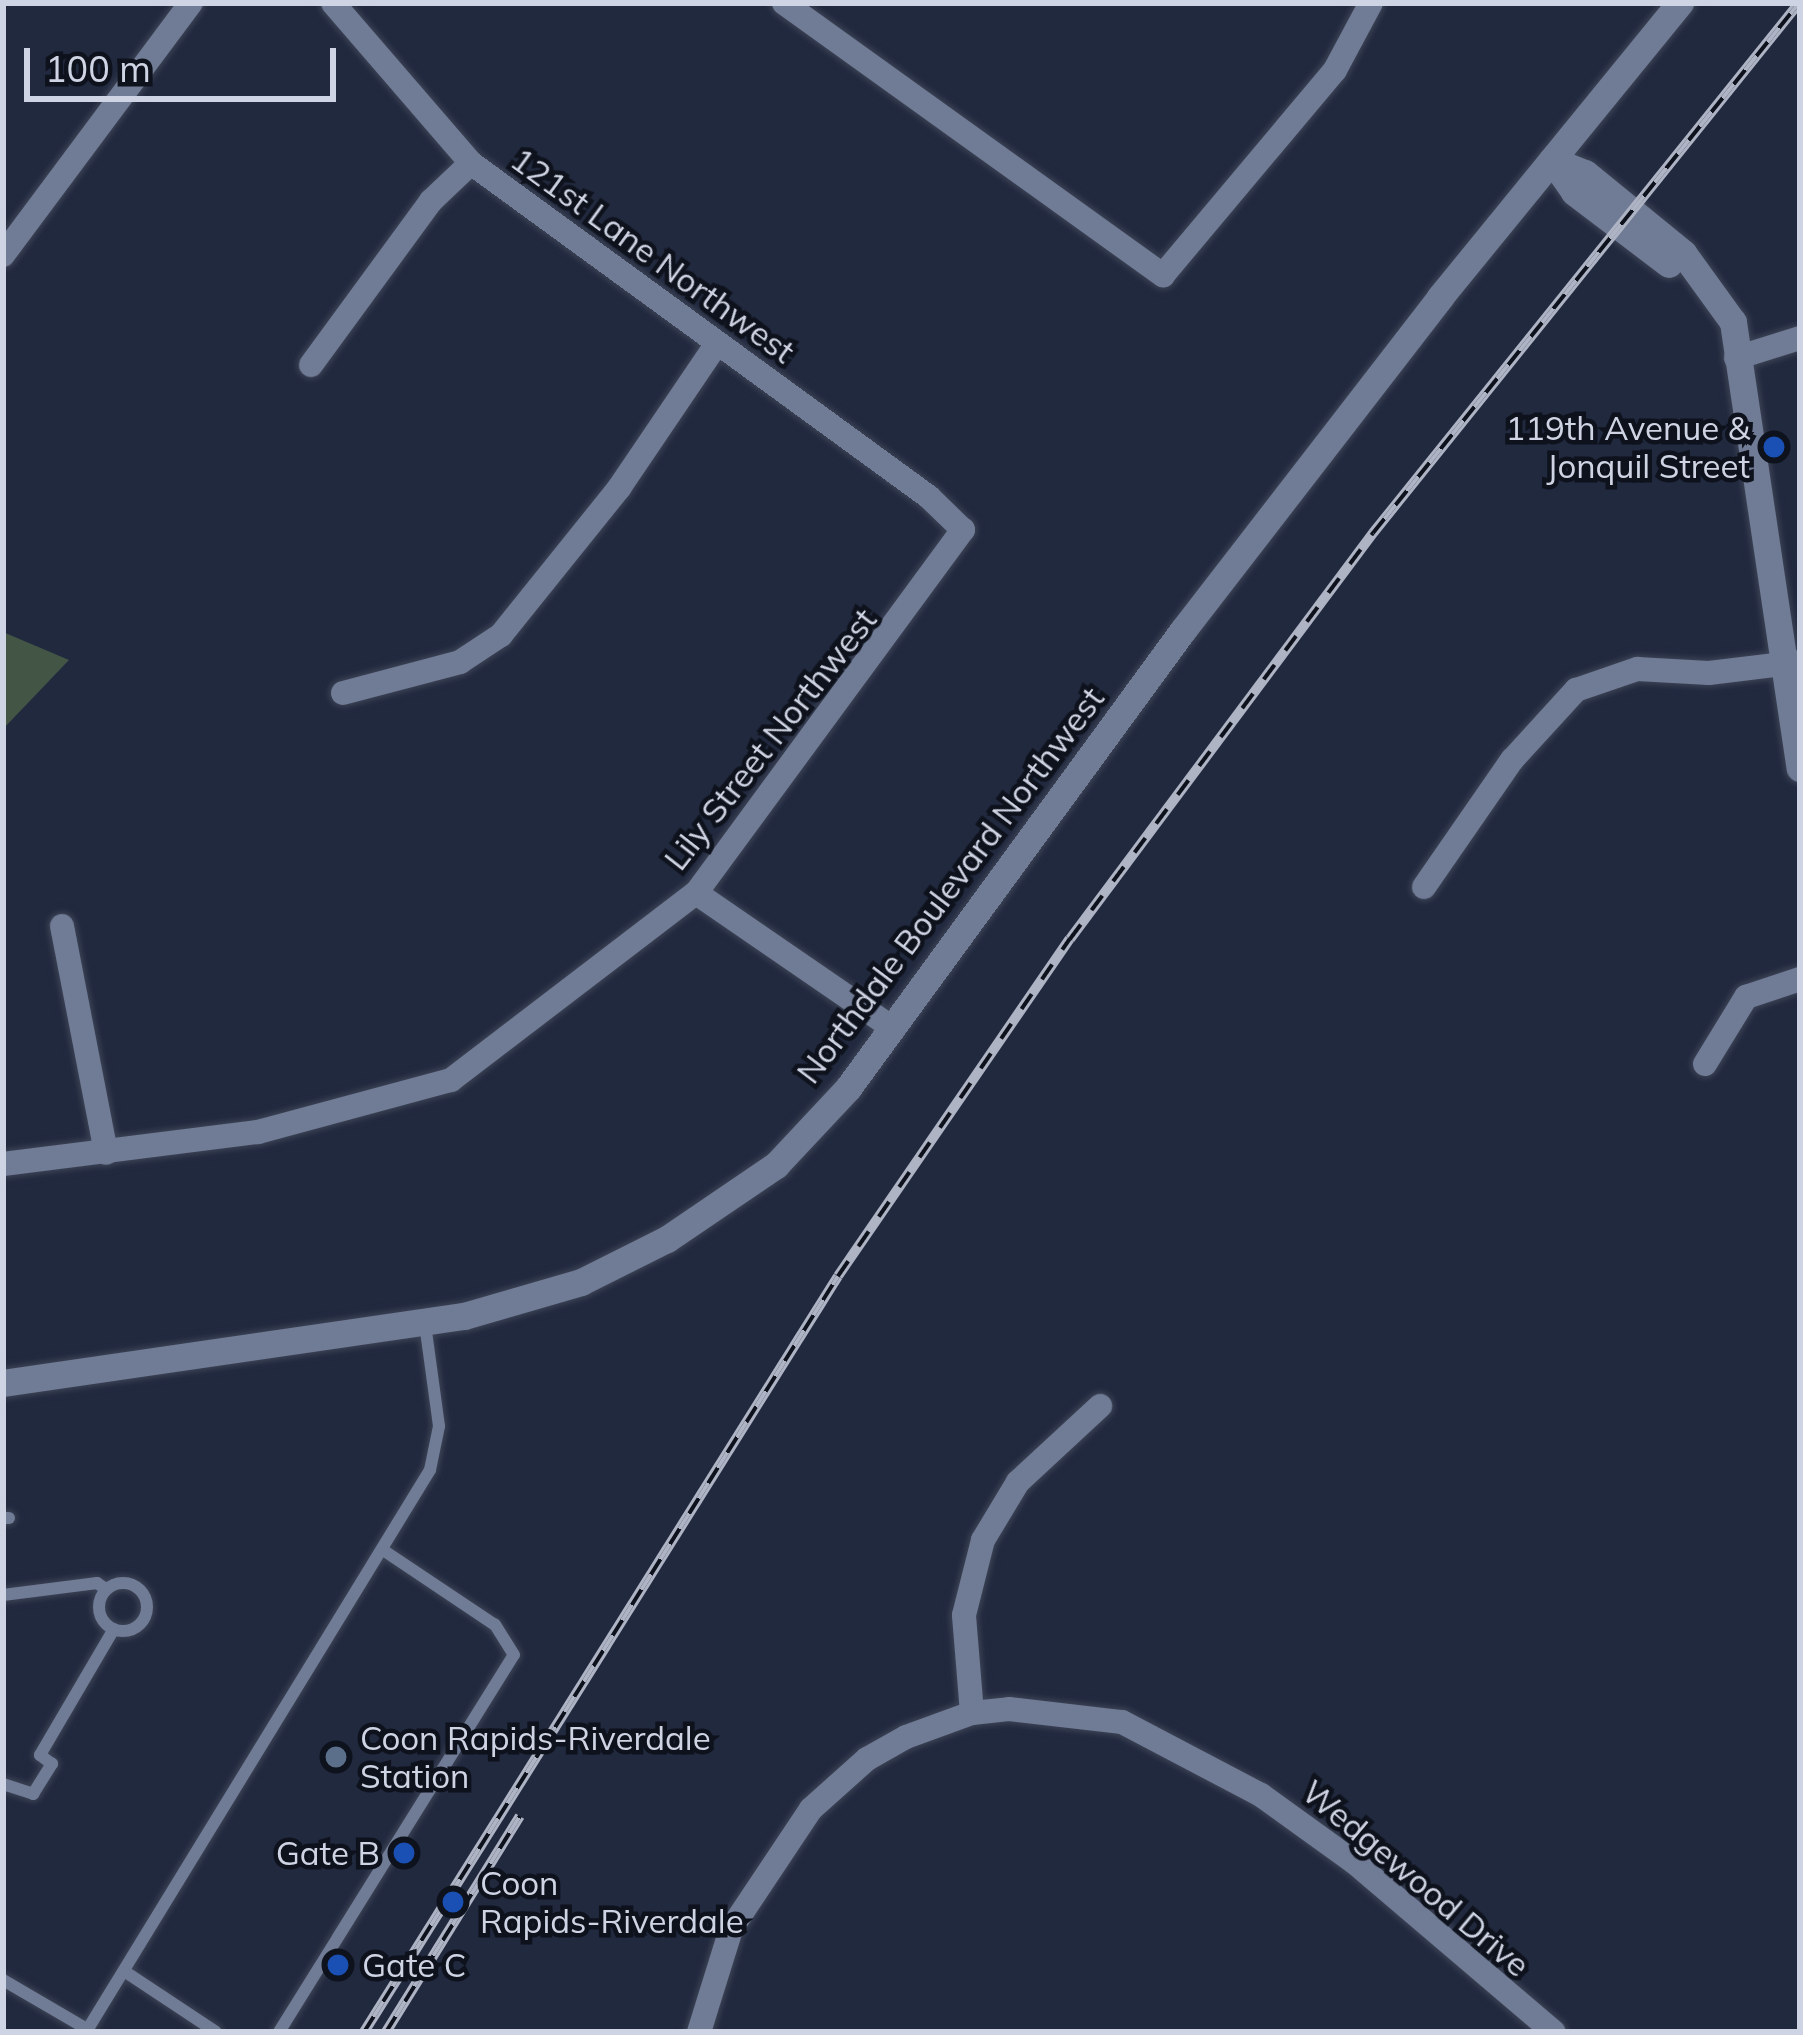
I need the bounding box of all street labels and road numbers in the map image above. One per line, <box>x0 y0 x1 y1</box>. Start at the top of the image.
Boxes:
street label: 121st Lane Northwest <box>504 139 802 371</box>
street label: Lily Street Northwest <box>656 600 884 878</box>
street label: Northdale Boulevard Northwest <box>788 679 1112 1091</box>
street label: Wedgewood Drive <box>1294 1771 1538 1985</box>

